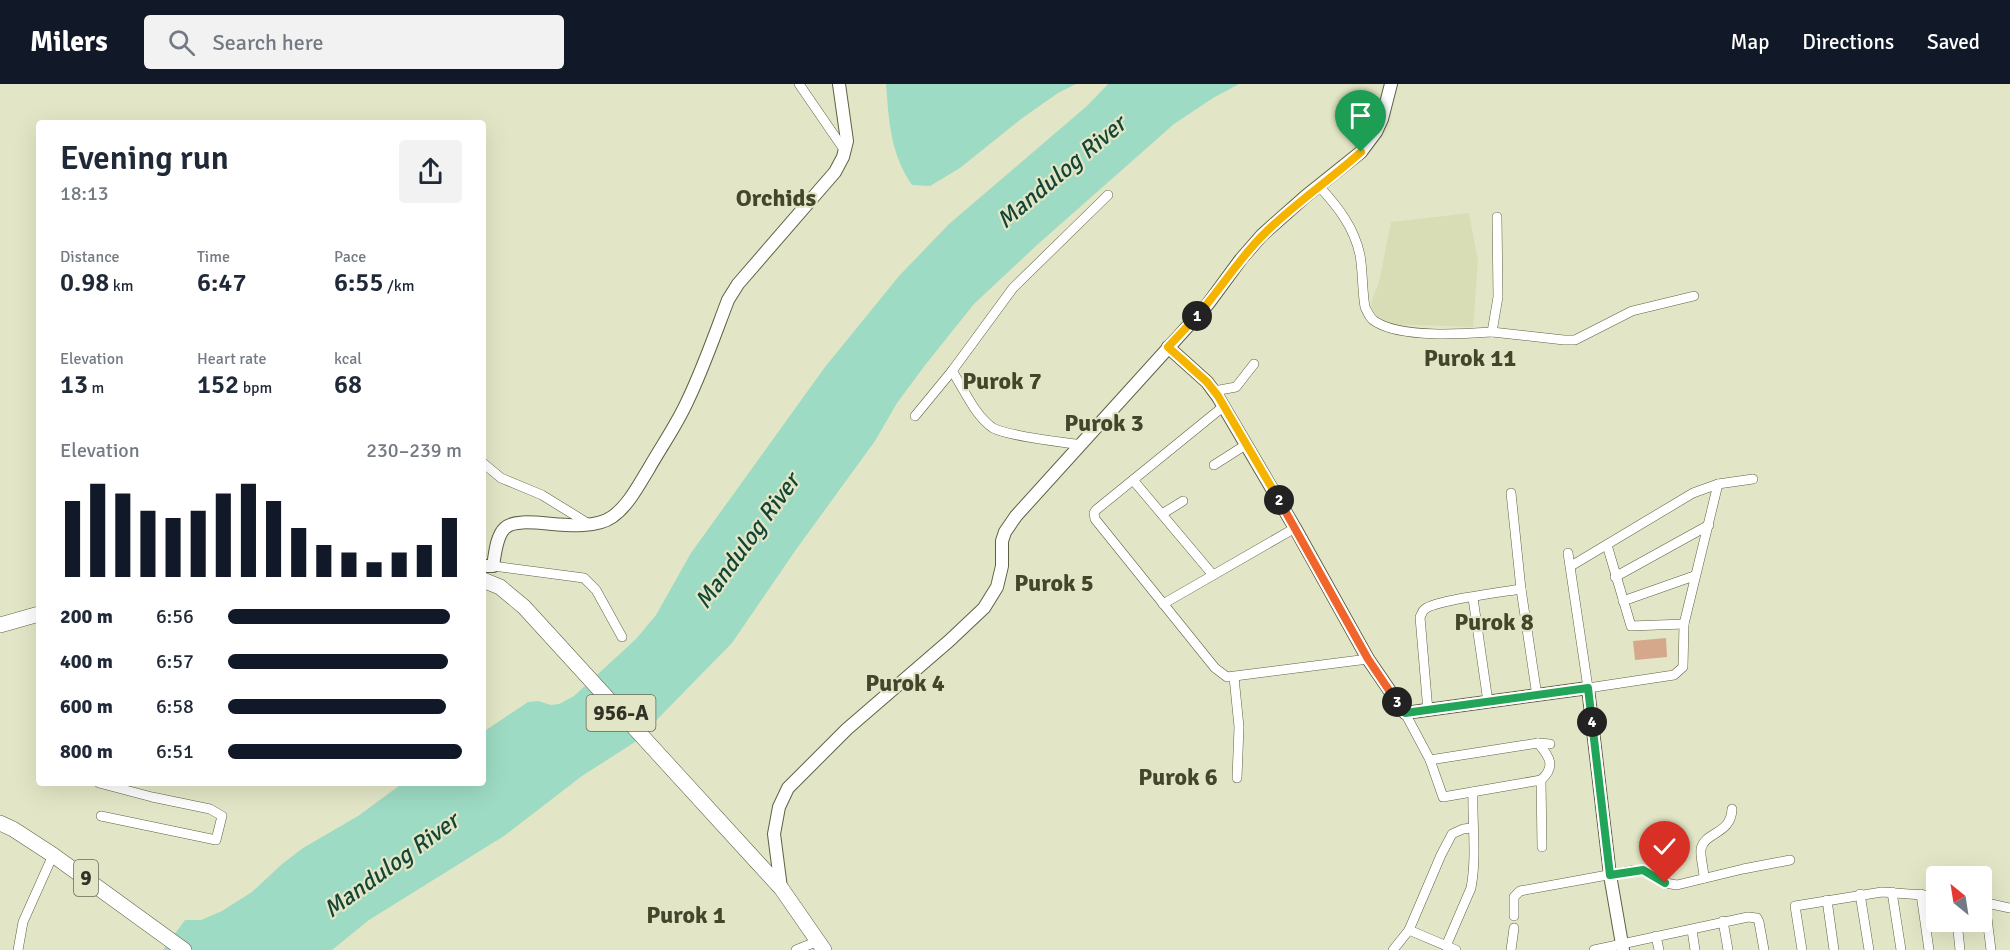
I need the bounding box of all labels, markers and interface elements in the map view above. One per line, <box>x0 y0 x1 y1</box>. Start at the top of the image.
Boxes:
search box <box>144 15 564 69</box>
text: Milers <box>30 25 108 59</box>
icon: search <box>165 26 198 59</box>
text: Search here <box>213 29 324 56</box>
text: Map <box>1731 29 1769 55</box>
text: Directions <box>1802 29 1894 55</box>
text: Saved <box>1927 29 1980 55</box>
pin <box>1335 90 1386 152</box>
icon: arrive <box>1344 99 1377 132</box>
water label: Mandulog River <box>990 107 1134 235</box>
text: Evening run <box>60 138 229 179</box>
button: share <box>399 140 462 203</box>
text: 18:13 <box>60 181 109 206</box>
district label: Orchids <box>736 183 817 213</box>
text: Distance <box>60 247 120 267</box>
text: Time <box>197 247 230 267</box>
text: Pace <box>334 247 366 267</box>
text: 0.98 <box>60 267 109 299</box>
text: 6:47 <box>197 267 246 299</box>
text: 6:55 <box>334 267 383 299</box>
text: km <box>109 276 134 296</box>
text: /km <box>383 276 415 296</box>
pin: 1 <box>1182 301 1212 331</box>
text: 1 <box>1193 306 1201 326</box>
district label: Purok 11 <box>1424 343 1516 373</box>
text: Elevation <box>60 349 124 369</box>
text: Heart rate <box>197 349 266 369</box>
text: kcal <box>334 349 362 369</box>
district label: Purok 7 <box>962 366 1042 396</box>
text: 13 <box>60 369 88 401</box>
text: 152 <box>197 369 239 401</box>
text: 68 <box>334 369 362 401</box>
text: m <box>88 378 104 398</box>
text: bpm <box>239 378 272 398</box>
district label: Purok 3 <box>1064 408 1144 438</box>
text: Elevation <box>60 438 140 463</box>
text: 230–239 m <box>366 438 462 463</box>
water label: Mandulog River <box>688 465 808 614</box>
pin: 2 <box>1264 485 1294 515</box>
text: 2 <box>1275 490 1283 510</box>
district label: Purok 5 <box>1014 568 1094 598</box>
text: 200 m <box>60 604 113 629</box>
text: 6:56 <box>156 604 194 629</box>
district label: Purok 8 <box>1454 607 1534 637</box>
text: 400 m <box>60 649 113 674</box>
text: 6:57 <box>156 649 194 674</box>
district label: Purok 4 <box>865 668 945 698</box>
pin: 3 <box>1382 687 1412 717</box>
text: 3 <box>1393 692 1401 712</box>
text: 600 m <box>60 694 113 719</box>
text: 6:58 <box>156 694 194 719</box>
road number: 956-A <box>586 695 656 731</box>
pin: 4 <box>1577 707 1607 737</box>
text: 4 <box>1588 712 1596 732</box>
text: 800 m <box>60 739 113 764</box>
text: 6:51 <box>156 739 194 764</box>
district label: Purok 6 <box>1138 762 1218 792</box>
water label: Mandulog River <box>318 804 467 924</box>
pin <box>1639 821 1690 883</box>
icon: check <box>1648 830 1681 863</box>
road number: 9 <box>74 860 98 896</box>
north arrow <box>1926 866 1992 932</box>
map controls <box>1926 866 1992 932</box>
district label: Purok 1 <box>646 900 726 930</box>

